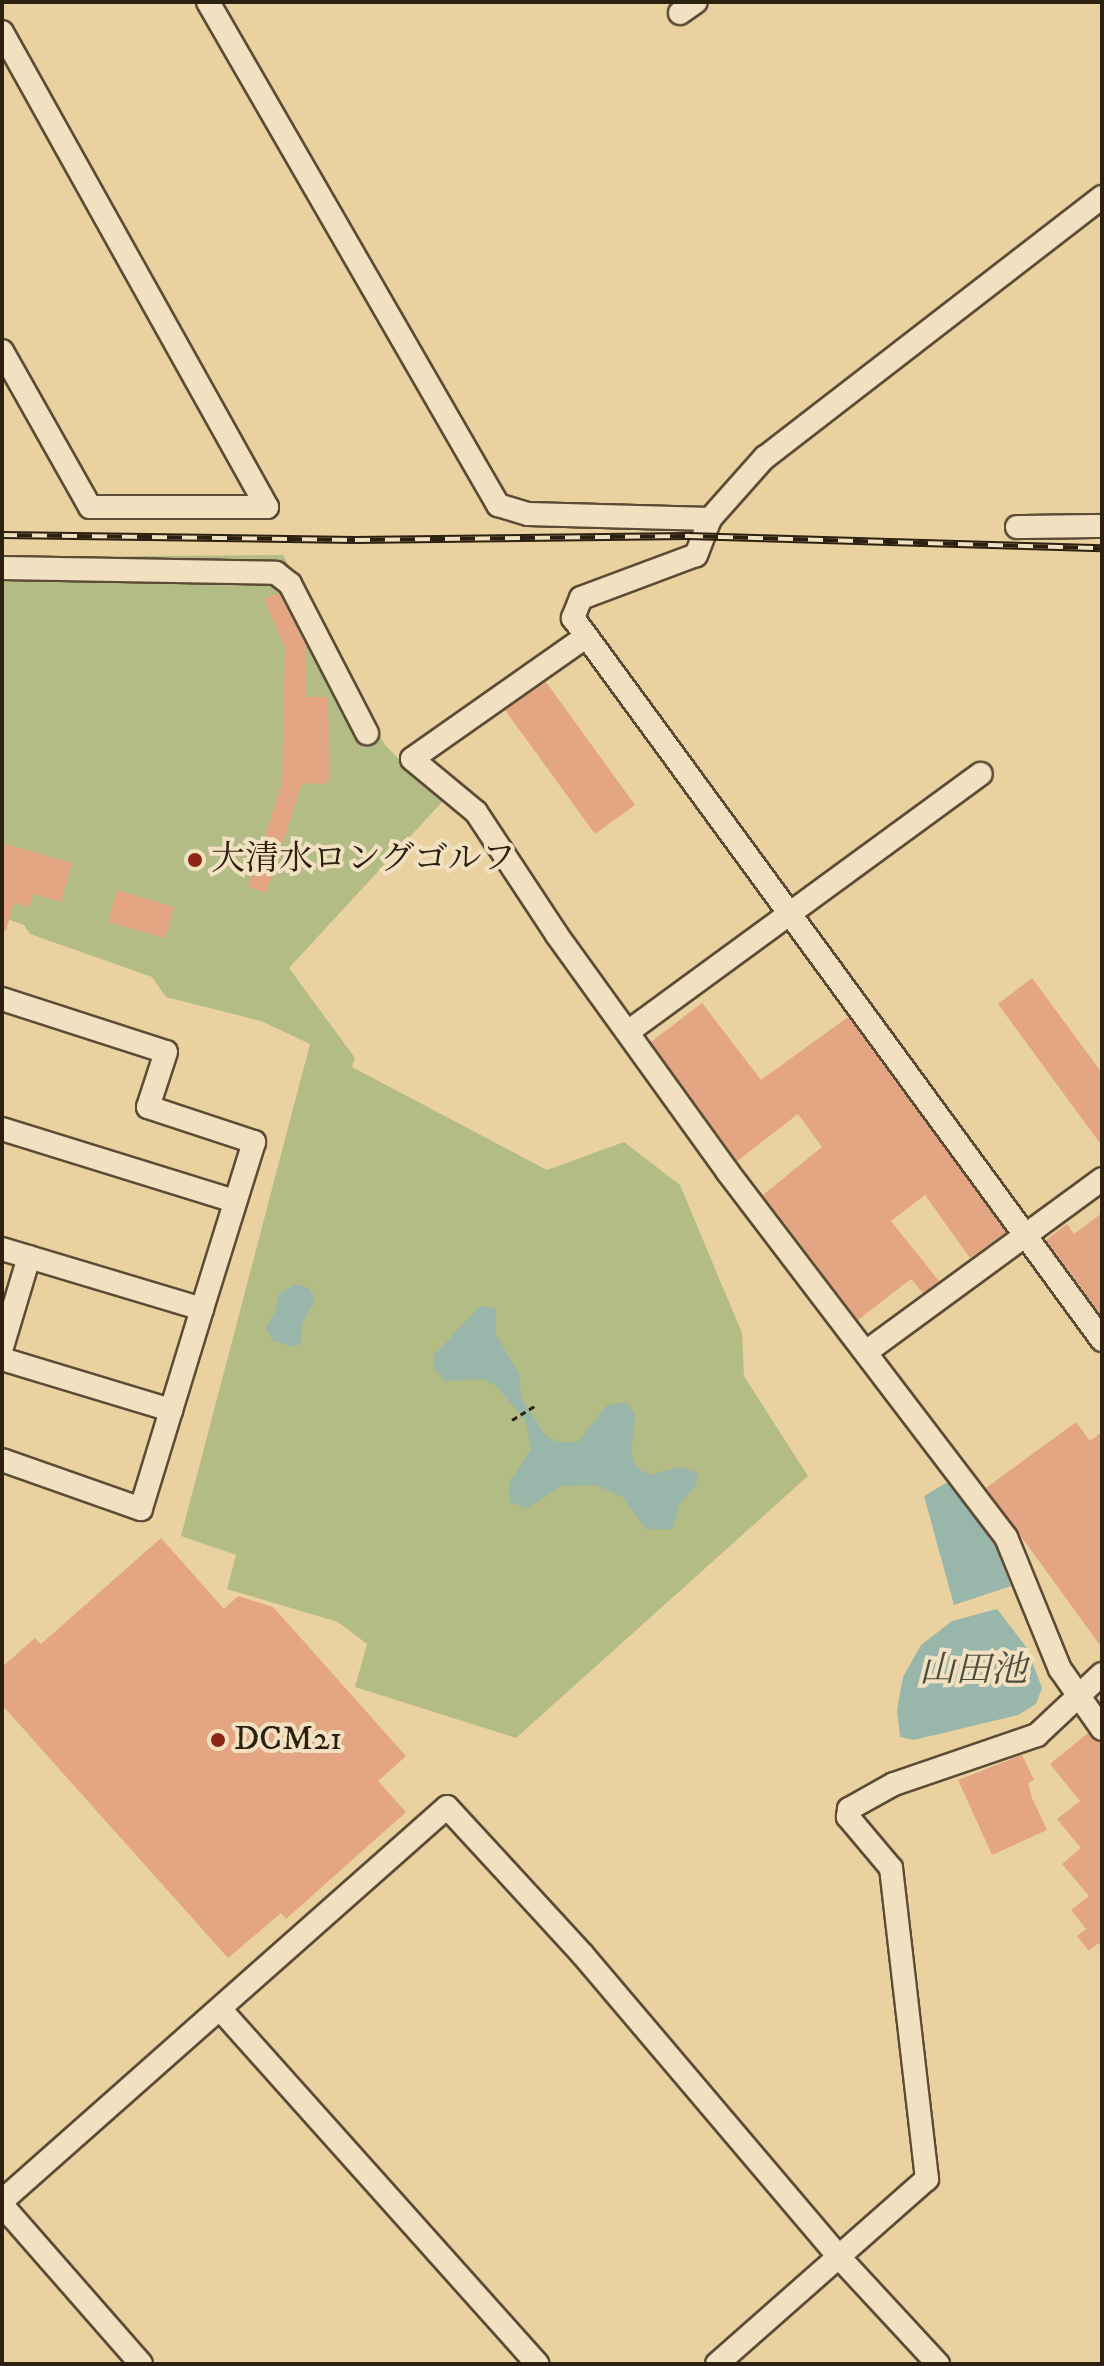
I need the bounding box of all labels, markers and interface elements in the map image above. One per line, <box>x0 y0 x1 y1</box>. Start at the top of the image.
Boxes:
place label: 大清水ロングゴルフ <box>211 840 517 880</box>
marker: 大清水ロングゴルフ <box>186 851 204 869</box>
water label: 山田池 <box>919 1649 1027 1693</box>
place label: DCM21 <box>234 1720 342 1760</box>
marker: DCM21 <box>209 1731 227 1749</box>

